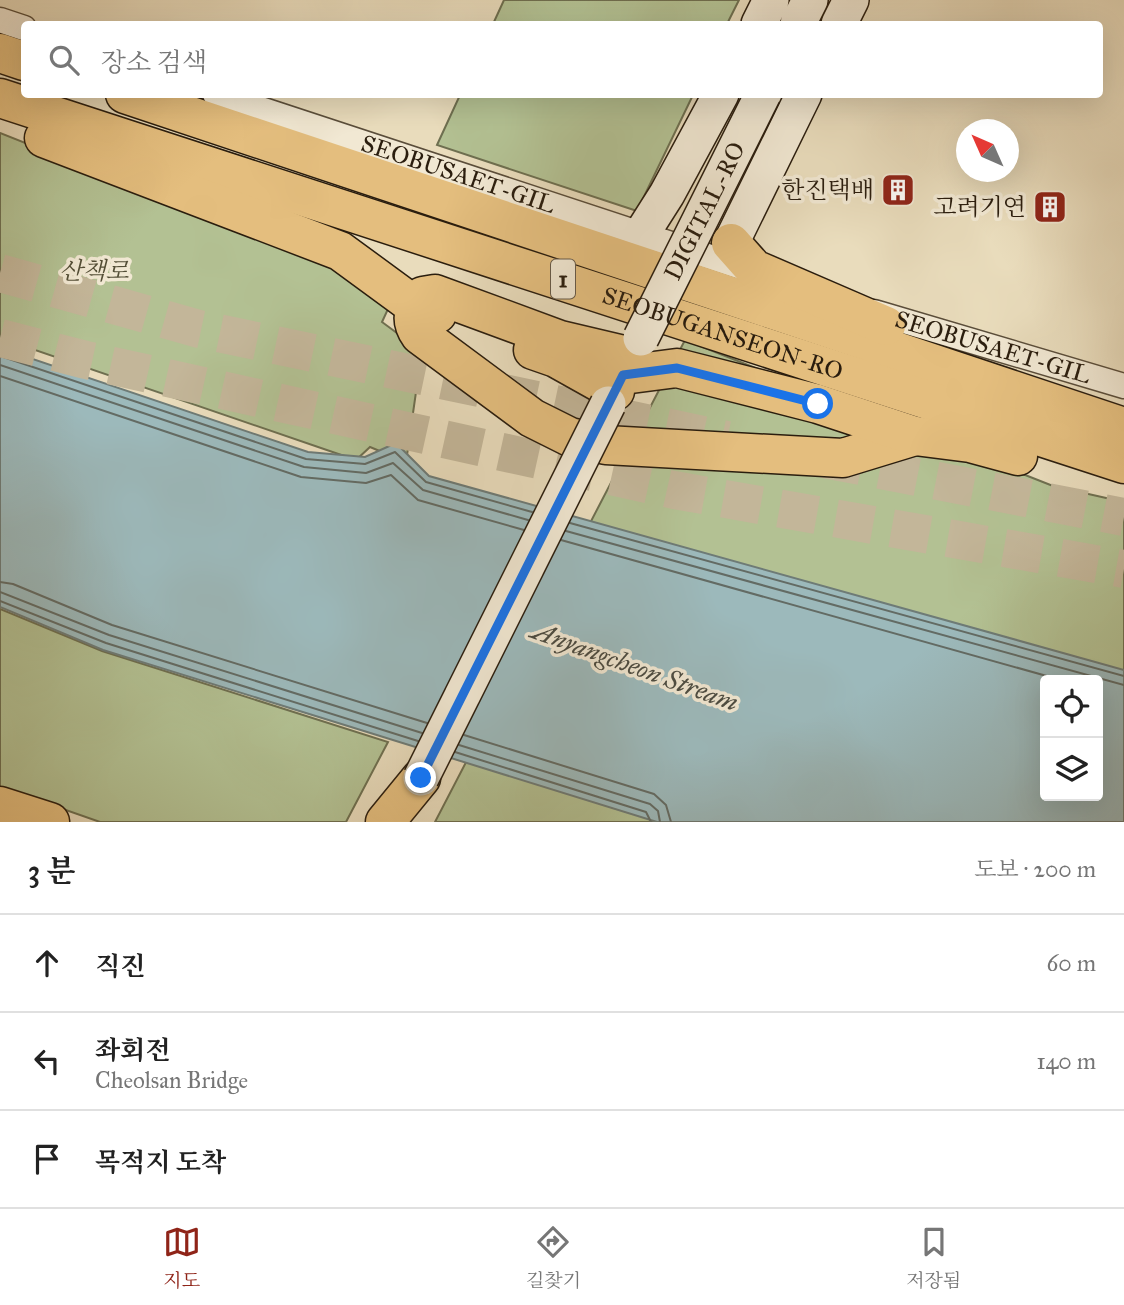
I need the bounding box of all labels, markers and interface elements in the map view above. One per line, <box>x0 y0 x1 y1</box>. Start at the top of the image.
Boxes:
search box <box>21 21 1103 98</box>
icon: search <box>45 41 83 79</box>
text: 장소 검색 <box>101 46 207 78</box>
north arrow <box>956 119 1019 182</box>
street label: SEOBUSAET-GIL <box>357 128 559 220</box>
street label: DIGITAL-RO <box>657 137 752 285</box>
building icon: 한진택배 <box>879 171 917 209</box>
place label: 한진택배 <box>781 175 874 205</box>
building icon: 고려기연 <box>1031 188 1069 226</box>
place label: 고려기연 <box>933 192 1026 222</box>
park label: 산책로 <box>59 256 130 286</box>
road number: 1 <box>551 260 575 298</box>
street label: SEOBUGANSEON-RO <box>599 280 847 386</box>
street label: SEOBUSAET-GIL <box>892 304 1095 390</box>
route start <box>802 388 833 419</box>
water label: Anyangcheon Stream <box>524 613 743 718</box>
map controls <box>1040 675 1103 801</box>
button: locate <box>1040 675 1103 738</box>
button: layers <box>1040 738 1103 801</box>
route end <box>405 762 436 793</box>
text: 3 분 <box>28 853 75 889</box>
text: 도보 · 200 m <box>974 855 1096 883</box>
icon: ahead <box>28 944 66 982</box>
text: 60 m <box>1047 949 1096 977</box>
text: 직진 <box>95 950 145 982</box>
text: 좌회전 <box>95 1034 170 1066</box>
icon: left <box>28 1042 66 1080</box>
text: 140 m <box>1036 1047 1096 1075</box>
text: Cheolsan Bridge <box>95 1066 248 1094</box>
icon: arrive <box>28 1140 66 1178</box>
text: 목적지 도착 <box>95 1146 226 1178</box>
tab: 지도 <box>163 1223 201 1292</box>
tab: 길찾기 <box>526 1223 581 1292</box>
tab: 저장됨 <box>906 1223 961 1292</box>

